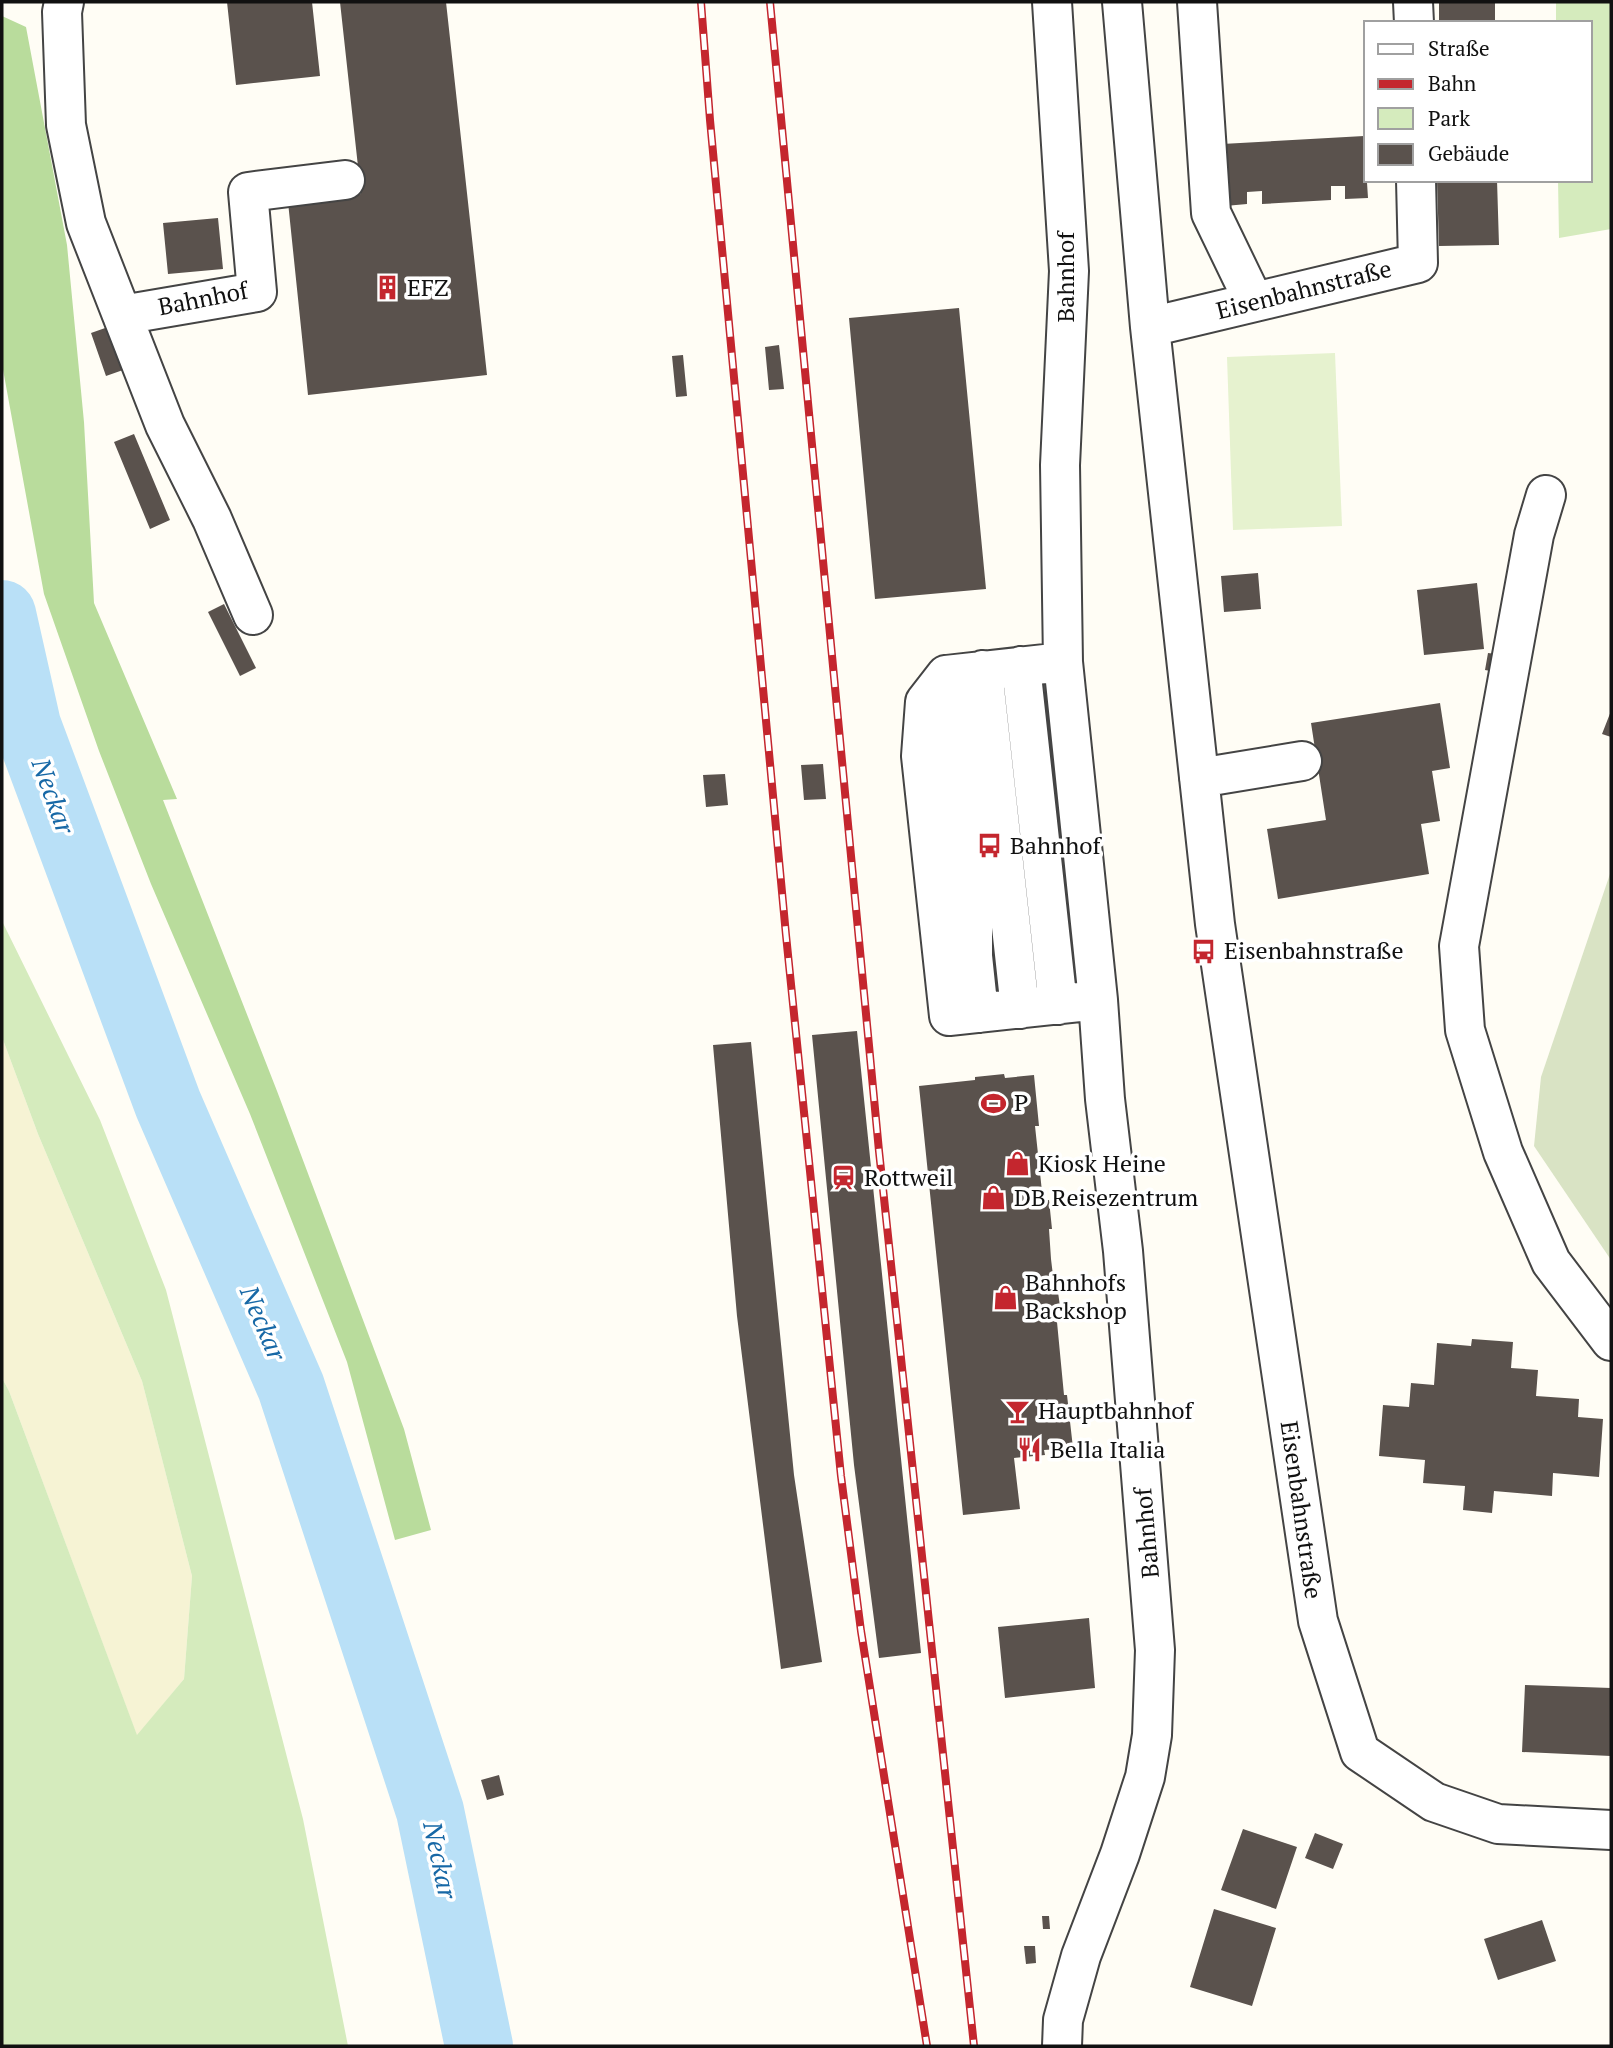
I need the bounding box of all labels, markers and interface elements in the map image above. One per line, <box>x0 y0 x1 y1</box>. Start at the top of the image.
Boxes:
legend <box>1364 21 1592 182</box>
text: Straße <box>1428 34 1490 62</box>
text: Bahn <box>1428 69 1477 97</box>
text: Park <box>1428 104 1470 132</box>
text: Gebäude <box>1428 139 1509 167</box>
street label: Bahnhof <box>1049 230 1081 322</box>
street label: Eisenbahnstraße <box>1213 252 1395 326</box>
place label: EFZ <box>407 271 449 303</box>
street label: Bahnhof <box>155 273 252 322</box>
building icon: EFZ <box>373 274 401 302</box>
water label: Neckar <box>24 752 84 839</box>
place label: Bahnhof <box>1010 829 1103 861</box>
bus stop icon: Bahnhof <box>976 832 1004 860</box>
place label: Eisenbahnstraße <box>1224 934 1403 966</box>
bus stop icon: Eisenbahnstraße <box>1190 937 1218 965</box>
place label: P <box>1014 1086 1028 1118</box>
sports icon: P <box>980 1089 1008 1117</box>
place label: Kiosk Heine <box>1038 1147 1166 1179</box>
shop icon: Kiosk Heine <box>1004 1150 1032 1178</box>
place label: Rottweil <box>864 1161 953 1193</box>
station icon: Rottweil <box>830 1164 858 1192</box>
place label: DB Reisezentrum <box>1014 1181 1199 1213</box>
shop icon: DB Reisezentrum <box>980 1184 1008 1212</box>
place label: Bahnhofs Backshop <box>1025 1266 1127 1326</box>
water label: Neckar <box>233 1279 295 1366</box>
shop icon: Bahnhofs Backshop <box>991 1283 1019 1311</box>
place label: Hauptbahnhof <box>1038 1394 1194 1426</box>
bar icon: Hauptbahnhof <box>1004 1397 1032 1425</box>
street label: Eisenbahnstraße <box>1274 1419 1330 1601</box>
place label: Bella Italia <box>1050 1433 1165 1465</box>
restaurant icon: Bella Italia <box>1016 1436 1044 1464</box>
street label: Bahnhof <box>1126 1485 1166 1580</box>
water label: Neckar <box>416 1817 466 1902</box>

